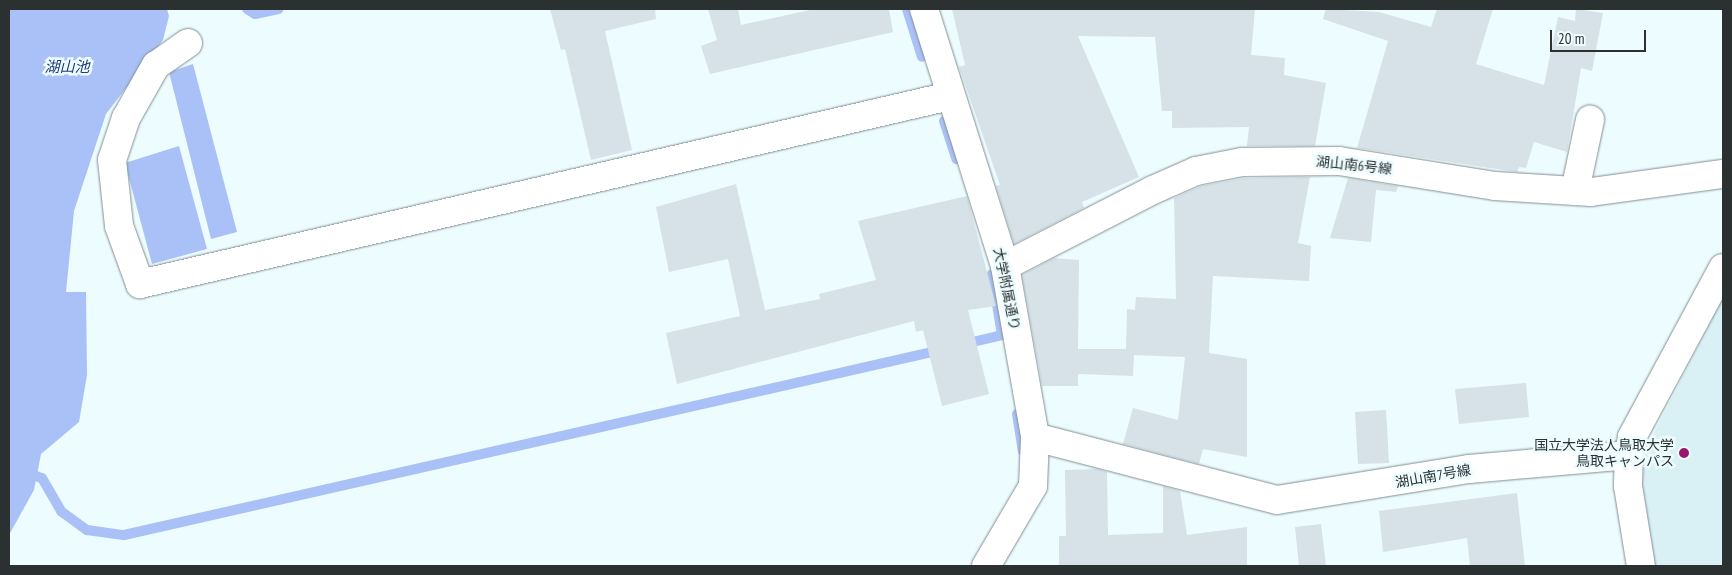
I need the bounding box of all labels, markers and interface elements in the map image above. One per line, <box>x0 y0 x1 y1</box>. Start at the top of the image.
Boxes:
scale bar <box>1552 20 1648 52</box>
text: 20 m <box>1558 29 1584 48</box>
water label: 湖山池 <box>45 58 89 76</box>
street label: 湖山南6号線 <box>1315 153 1393 177</box>
street label: 大学附属通り <box>990 246 1024 332</box>
place label: 国立大学法人鳥取大学 鳥取キャンパス <box>1534 437 1674 470</box>
marker: 国立大学法人鳥取大学 鳥取キャンパス <box>1678 447 1690 459</box>
street label: 湖山南7号線 <box>1394 461 1472 491</box>

